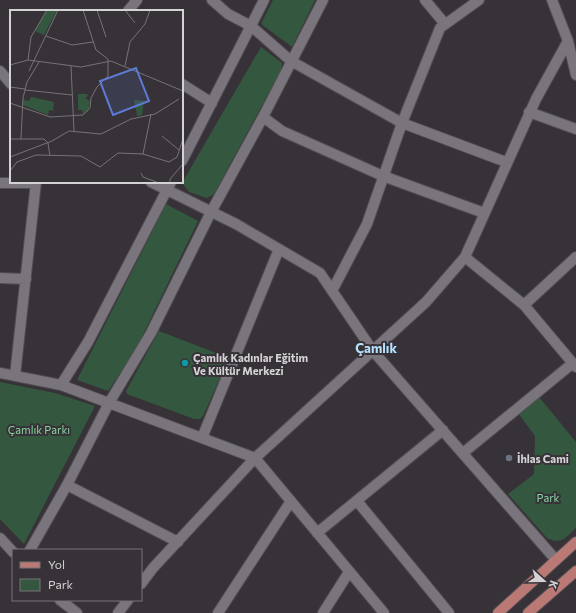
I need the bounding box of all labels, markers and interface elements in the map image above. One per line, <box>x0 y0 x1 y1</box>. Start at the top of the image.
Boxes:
inset map <box>10 10 183 183</box>
district label: Çamlık <box>355 340 397 356</box>
place label: Çamlık Kadınlar Eğitim Ve Kültür Merkezi <box>193 351 309 377</box>
marker: Çamlık Kadınlar Eğitim Ve Kültür Merkezi <box>180 358 190 368</box>
park label: Çamlık Parkı <box>8 423 70 436</box>
place label: İhlas Cami <box>517 452 569 465</box>
marker: İhlas Cami <box>504 453 514 463</box>
park label: Park <box>536 491 560 504</box>
legend <box>12 549 142 601</box>
text: Yol <box>48 557 65 571</box>
north arrow <box>524 561 564 601</box>
text: Park <box>48 577 74 591</box>
text: K <box>546 579 561 591</box>

